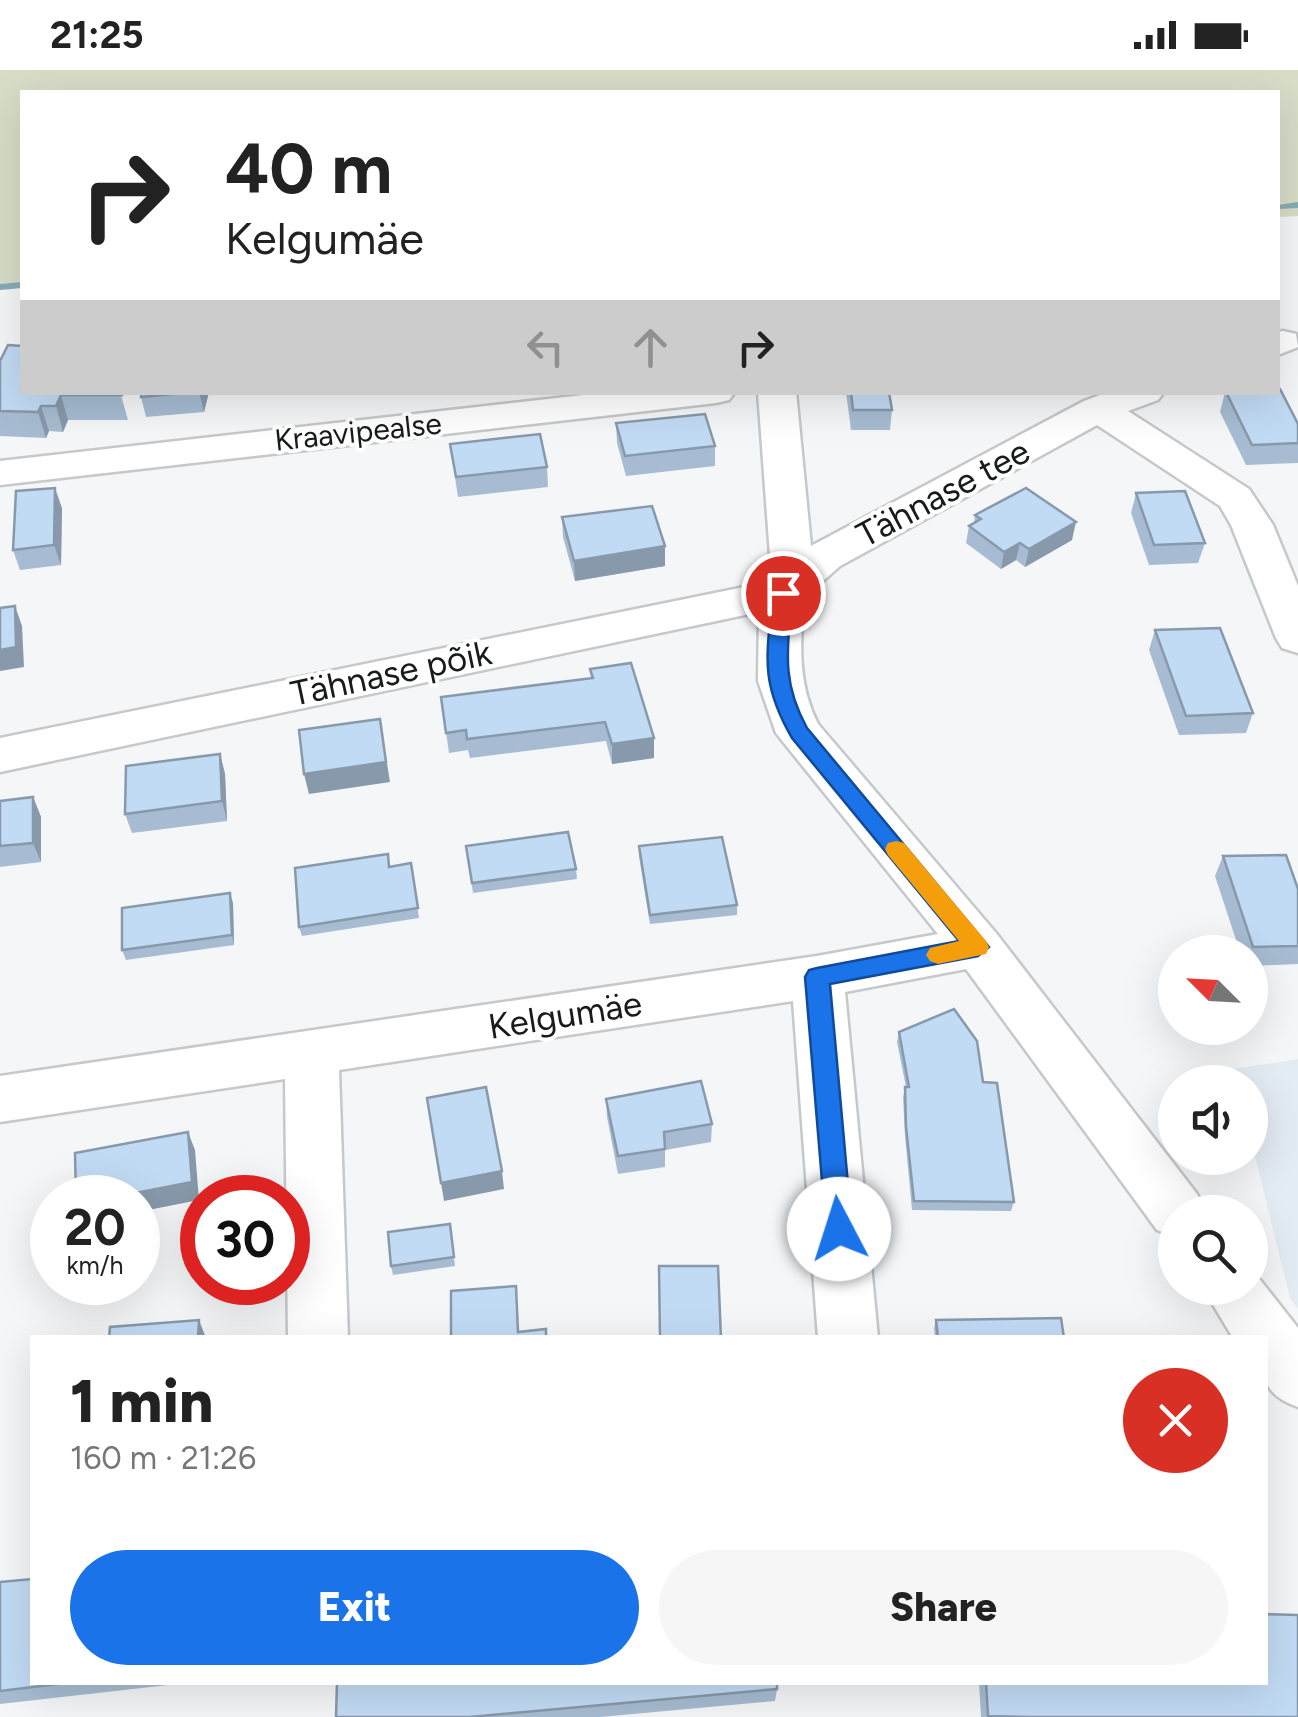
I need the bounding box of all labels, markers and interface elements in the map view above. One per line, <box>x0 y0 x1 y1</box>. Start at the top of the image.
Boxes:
text: 21:25 <box>50 12 144 58</box>
text: 40 m <box>225 126 392 211</box>
icon: right <box>60 130 190 260</box>
text: Kelgumäe <box>225 211 424 265</box>
icon: left <box>518 320 573 375</box>
icon: ahead <box>623 320 678 375</box>
icon: right <box>728 320 783 375</box>
street label: Kraavipealse <box>273 404 443 459</box>
street label: Tähnase tee <box>849 430 1037 556</box>
pin <box>741 551 826 636</box>
icon: arrive <box>756 566 811 621</box>
street label: Tähnase põik <box>287 631 495 715</box>
north arrow <box>1158 935 1268 1045</box>
map controls <box>1158 935 1268 1305</box>
street label: Kelgumäe <box>485 982 645 1048</box>
button: sound <box>1158 1065 1268 1175</box>
speed limit sign: 30 <box>180 1175 310 1305</box>
position arrow <box>787 1177 891 1281</box>
button: search <box>1158 1195 1268 1305</box>
text: 20 <box>64 1197 126 1258</box>
text: km/h <box>66 1250 124 1280</box>
text: 1 min <box>70 1365 213 1437</box>
button: close <box>1123 1368 1228 1473</box>
text: 160 m · 21:26 <box>70 1439 256 1477</box>
button: Exit <box>70 1550 639 1665</box>
button: Share <box>659 1550 1228 1665</box>

